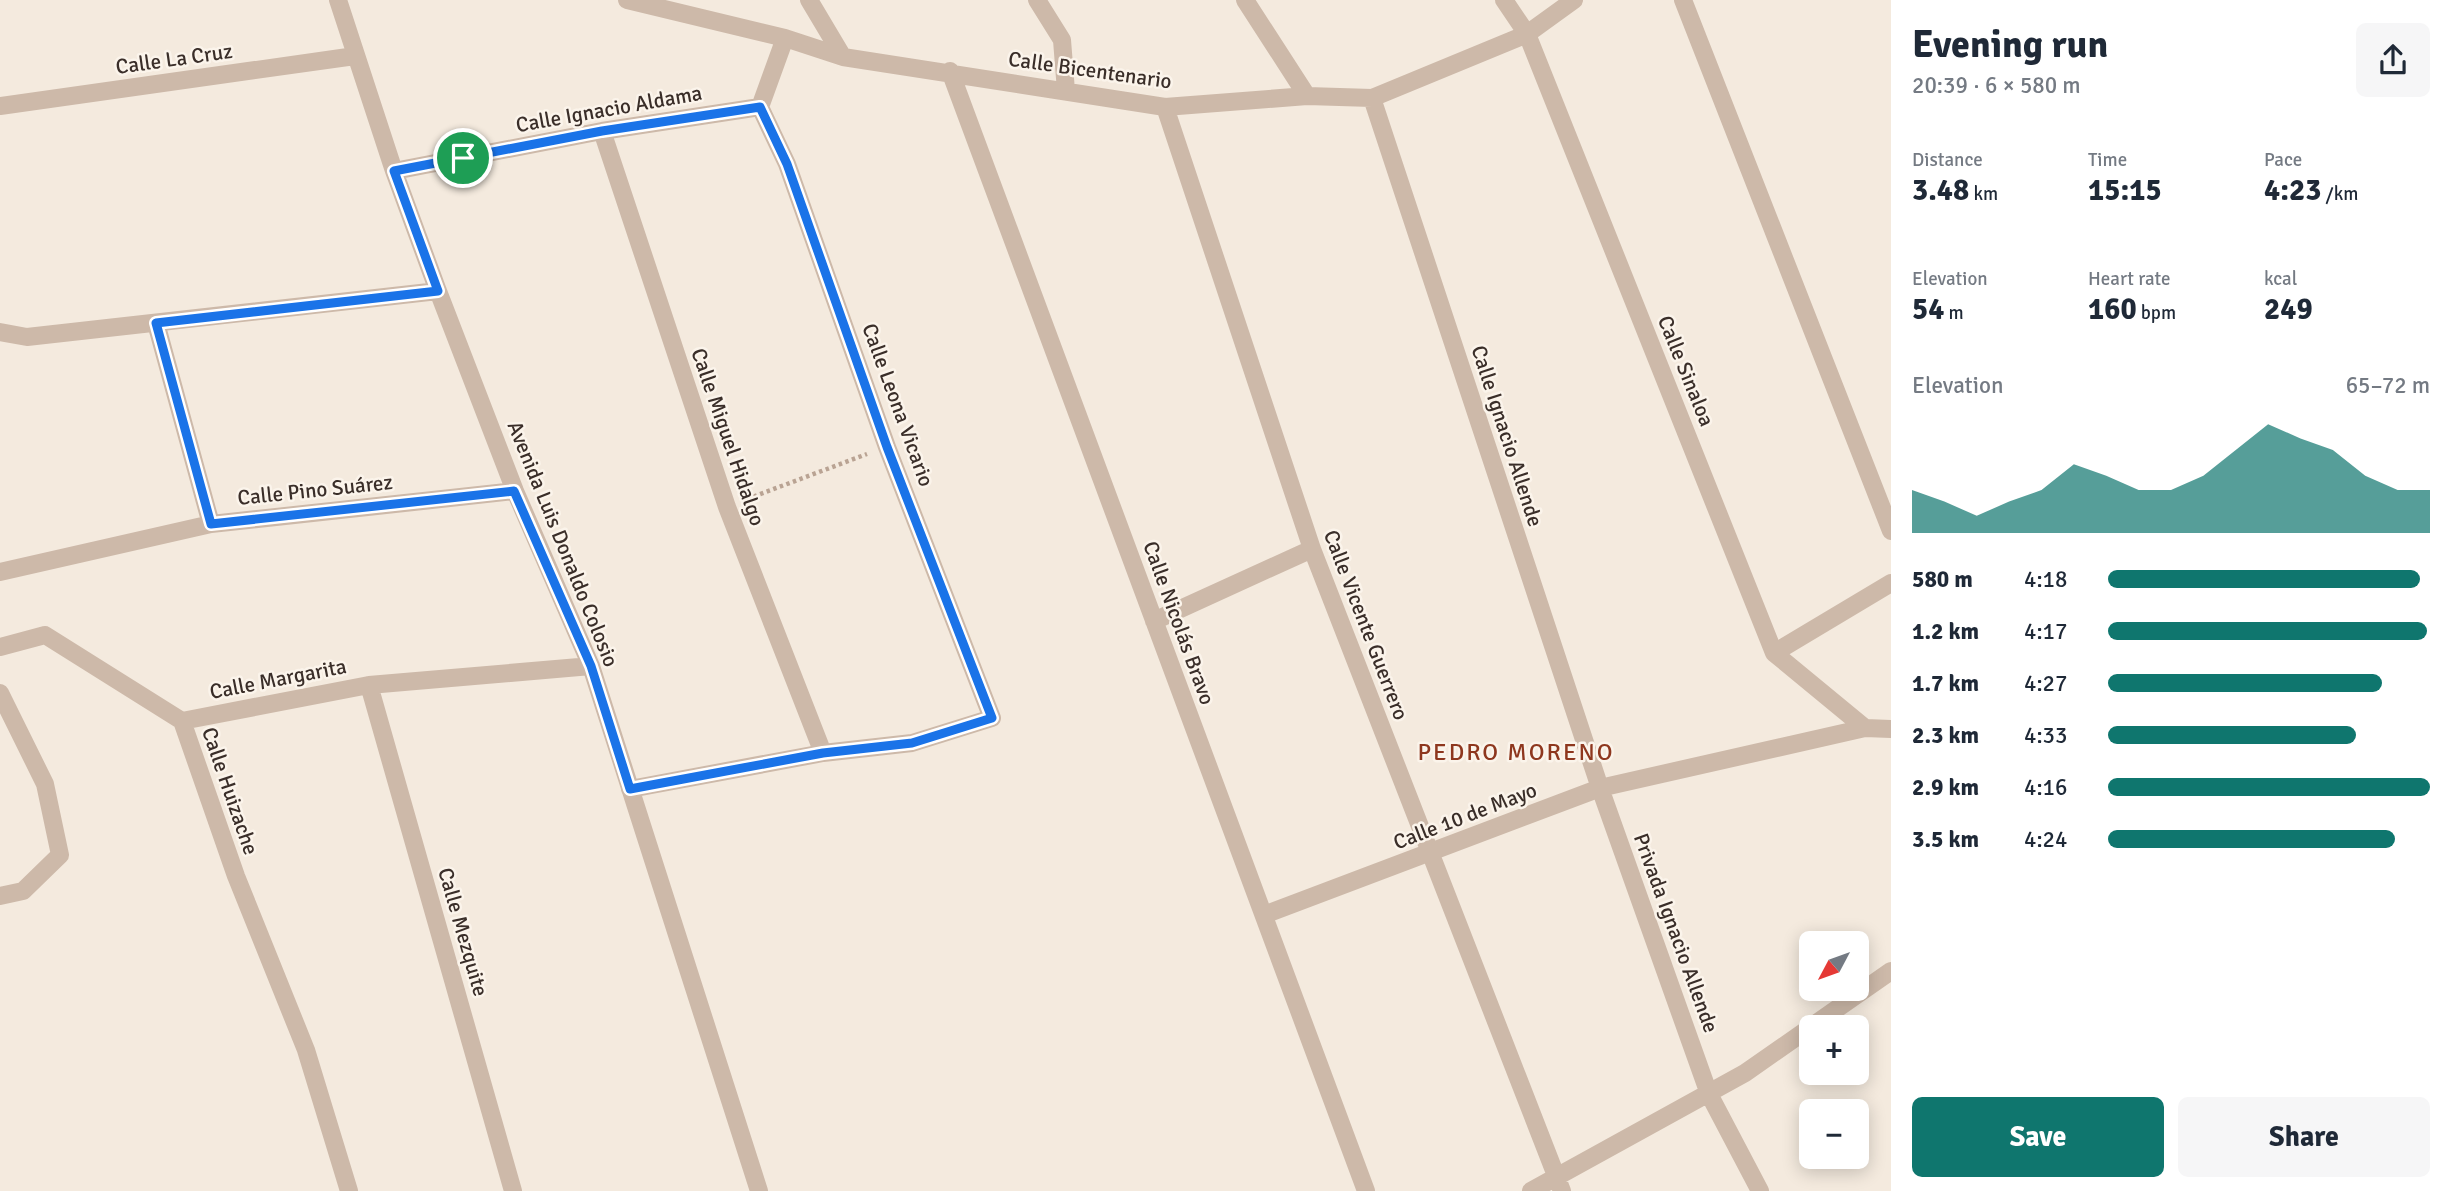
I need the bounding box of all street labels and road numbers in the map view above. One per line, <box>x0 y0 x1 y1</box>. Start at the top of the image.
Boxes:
street label: Calle La Cruz <box>114 38 234 80</box>
street label: Calle Bicentenario <box>1007 46 1173 94</box>
street label: Calle Ignacio Aldama <box>514 80 704 138</box>
street label: Calle Sinaloa <box>1652 312 1720 430</box>
street label: Calle Leona Vicario <box>856 320 940 490</box>
street label: Calle Ignacio Allende <box>1465 342 1549 530</box>
street label: Calle Miguel Hidalgo <box>685 345 771 529</box>
street label: Avenida Luis Donaldo Colosio <box>502 417 624 671</box>
street label: Calle Pino Suárez <box>236 469 394 511</box>
street label: Calle Vicente Guerrero <box>1318 526 1414 724</box>
street label: Calle Nicolás Bravo <box>1137 538 1221 708</box>
street label: Calle Margarita <box>207 653 349 705</box>
street label: Calle Huizache <box>196 724 264 858</box>
street label: Calle 10 de Mayo <box>1390 777 1540 855</box>
street label: Privada Ignacio Allende <box>1628 830 1724 1036</box>
street label: Calle Mezquite <box>432 865 494 999</box>

